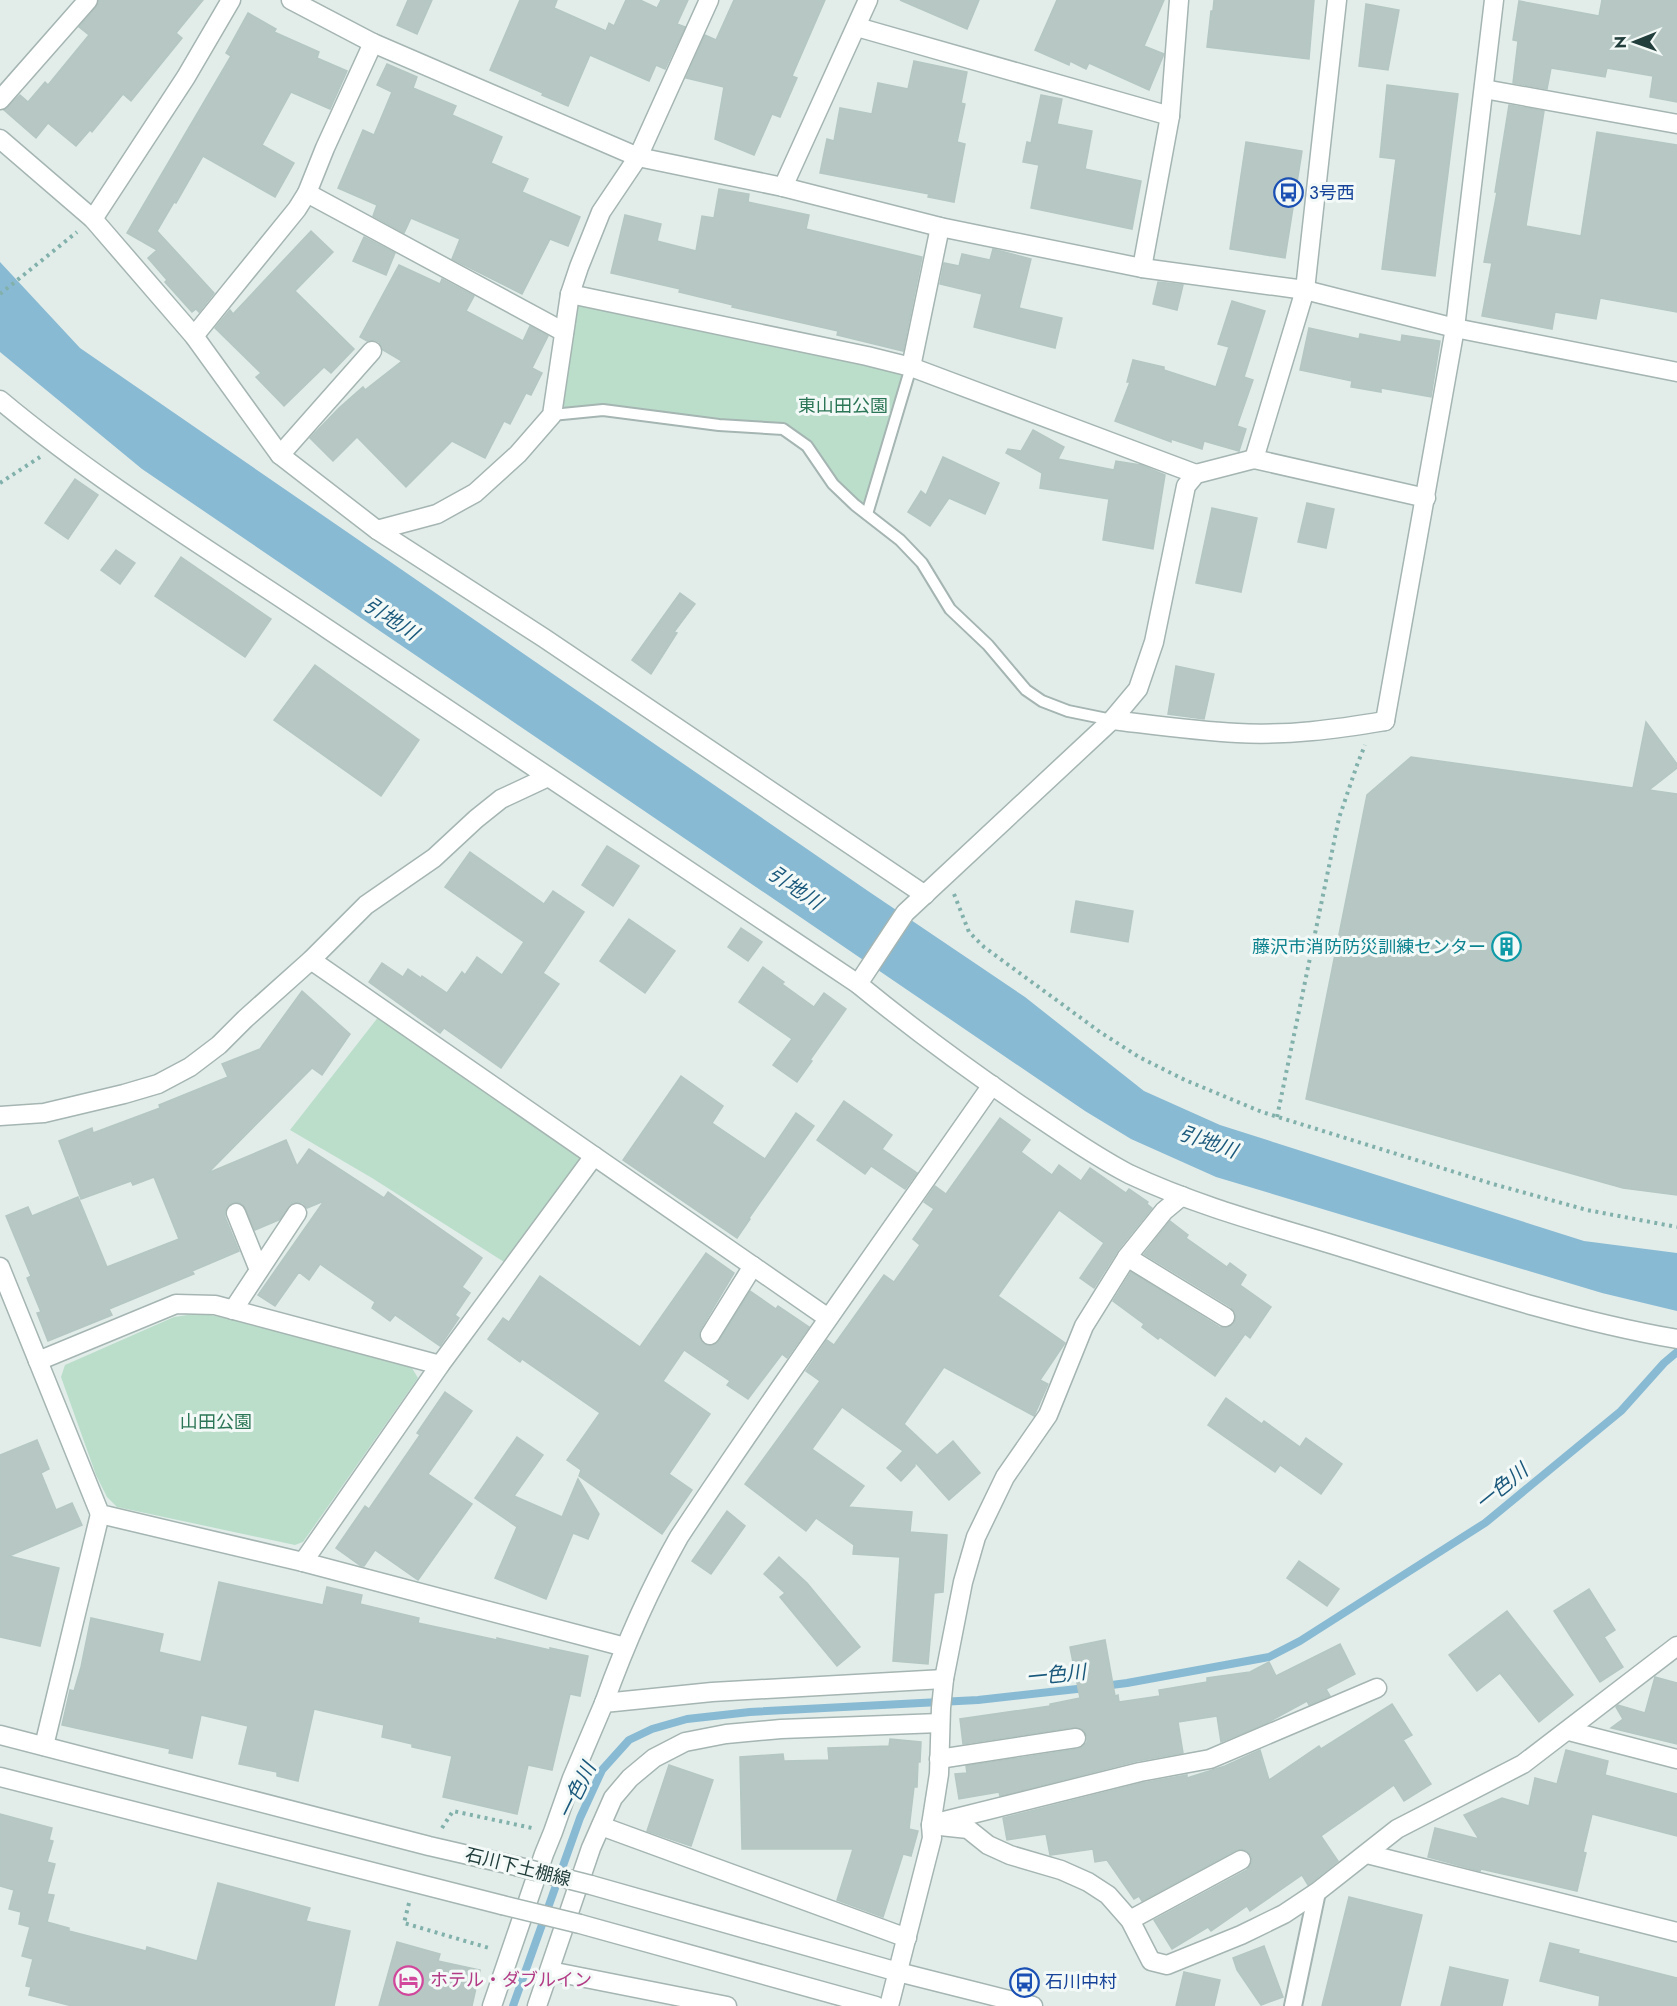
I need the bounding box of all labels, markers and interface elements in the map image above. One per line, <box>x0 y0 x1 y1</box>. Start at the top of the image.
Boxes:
north arrow <box>1605 12 1665 72</box>
text: N <box>1609 36 1632 49</box>
bus stop icon: 3号西 <box>1272 177 1304 209</box>
place label: 3号西 <box>1309 180 1355 206</box>
park label: 東山田公園 <box>798 393 888 419</box>
water label: 引地川 <box>358 591 426 649</box>
water label: 引地川 <box>762 859 830 918</box>
building icon: 藤沢市消防防災訓練センター <box>1491 931 1523 963</box>
place label: 藤沢市消防防災訓練センター <box>1252 934 1486 960</box>
water label: 引地川 <box>1175 1119 1243 1166</box>
park label: 山田公園 <box>180 1409 252 1435</box>
water label: 一色川 <box>1470 1456 1536 1517</box>
water label: 一色川 <box>1025 1657 1089 1693</box>
water label: 一色川 <box>551 1756 604 1824</box>
street label: 石川下土棚線 <box>462 1841 574 1893</box>
hotel icon: ホテル・ダブルイン <box>393 1964 425 1996</box>
bus stop icon: 石川中村 <box>1008 1966 1040 1998</box>
place label: ホテル・ダブルイン <box>430 1967 592 1993</box>
place label: 石川中村 <box>1045 1969 1117 1995</box>

